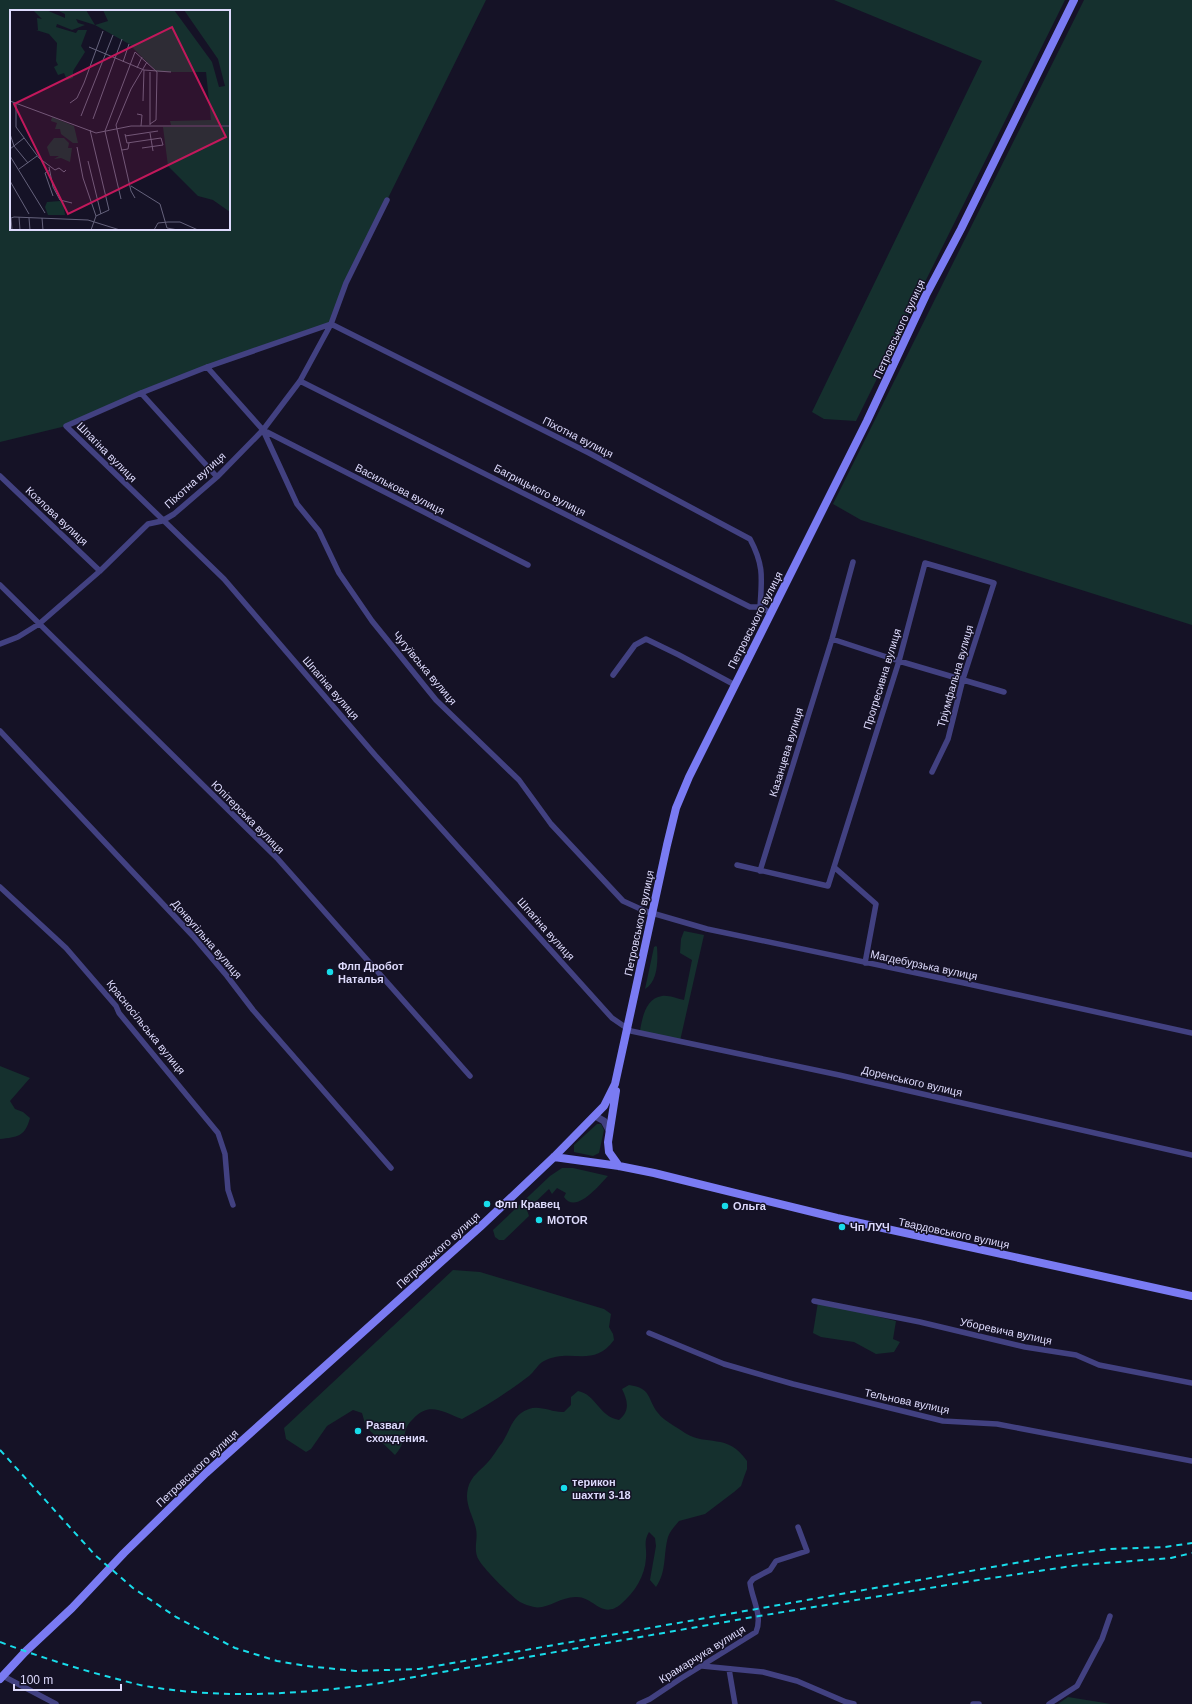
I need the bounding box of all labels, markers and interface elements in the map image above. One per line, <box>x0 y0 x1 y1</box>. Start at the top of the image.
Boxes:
inset map <box>10 10 230 230</box>
street label: Петровського вулиця <box>871 278 927 380</box>
street label: Піхотна вулиця <box>541 414 615 460</box>
street label: Шпагіна вулиця <box>75 420 139 484</box>
street label: Піхотна вулиця <box>162 450 228 510</box>
street label: Василькова вулиця <box>353 461 447 517</box>
street label: Багрицького вулиця <box>492 462 588 518</box>
street label: Козлова вулиця <box>23 484 91 548</box>
street label: Петровського вулиця <box>725 569 785 671</box>
street label: Тріумфальна вулиця <box>935 623 975 729</box>
street label: Прогресивна вулиця <box>861 627 903 731</box>
street label: Чугуївська вулиця <box>391 629 459 707</box>
street label: Шпагіна вулиця <box>300 654 362 722</box>
street label: Казанцева вулиця <box>767 706 805 798</box>
street label: Юпітерська вулиця <box>209 778 287 856</box>
street label: Петровського вулиця <box>622 869 656 977</box>
street label: Шпагіна вулиця <box>515 895 577 963</box>
street label: Донвугільна вулиця <box>170 897 244 981</box>
street label: Магдебурзька вулиця <box>869 948 979 982</box>
place label: Флп Дробот Наталья <box>338 960 404 985</box>
marker: Флп Дробот Наталья <box>325 967 335 977</box>
street label: Красносільська вулиця <box>104 978 188 1076</box>
street label: Доренського вулиця <box>861 1064 964 1098</box>
place label: Флп Кравец <box>495 1198 560 1210</box>
marker: Флп Кравец <box>482 1199 492 1209</box>
place label: Ольга <box>733 1200 767 1212</box>
marker: Ольга <box>720 1201 730 1211</box>
street label: Петровського вулиця <box>394 1210 482 1290</box>
place label: MOTOR <box>547 1214 588 1226</box>
marker: MOTOR <box>534 1215 544 1225</box>
street label: Твардовського вулиця <box>897 1215 1011 1251</box>
place label: Чп ЛУЧ <box>850 1221 890 1233</box>
marker: Чп ЛУЧ <box>837 1222 847 1232</box>
street label: Уборевича вулиця <box>959 1315 1053 1347</box>
street label: Тельнова вулиця <box>863 1386 951 1416</box>
place label: Развал схождения. <box>366 1419 428 1444</box>
marker: Развал схождения. <box>353 1426 363 1436</box>
street label: Петровського вулиця <box>154 1427 240 1509</box>
place label: терикон шахти 3-18 <box>572 1476 631 1501</box>
marker: терикон шахти 3-18 <box>559 1483 569 1493</box>
street label: Крамарчука вулиця <box>657 1623 747 1685</box>
scale bar <box>14 1666 121 1692</box>
text: 100 m <box>20 1673 53 1687</box>

